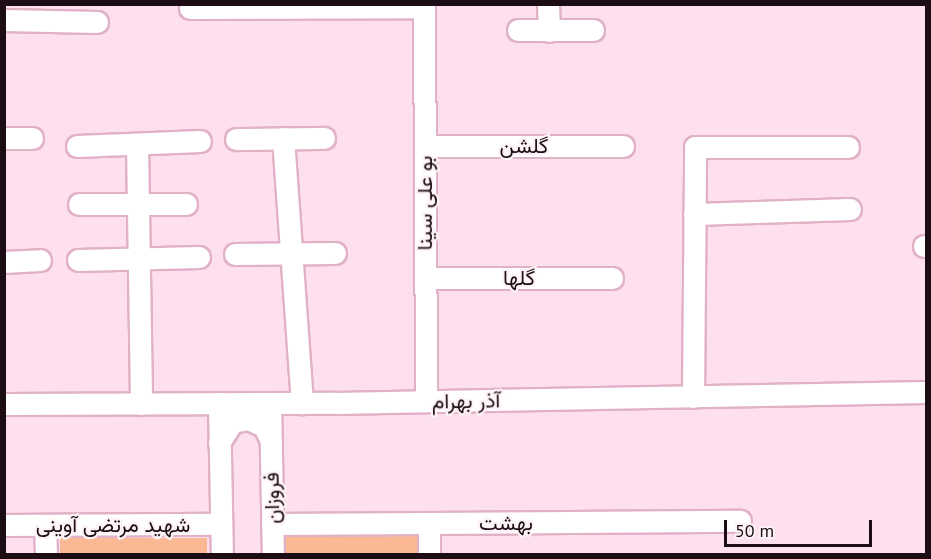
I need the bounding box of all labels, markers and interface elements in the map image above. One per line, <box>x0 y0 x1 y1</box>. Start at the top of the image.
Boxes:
street label: گلشن <box>500 133 548 159</box>
street label: بو علی سینا <box>412 156 438 250</box>
street label: گلها <box>503 265 535 291</box>
street label: آذر بهرام <box>432 388 500 414</box>
street label: فروزان <box>259 472 285 524</box>
scale bar <box>727 508 876 546</box>
street label: بهشت <box>479 510 533 536</box>
street label: شهید مرتضی آوینی <box>36 512 190 538</box>
text: 50 m <box>735 519 774 542</box>

